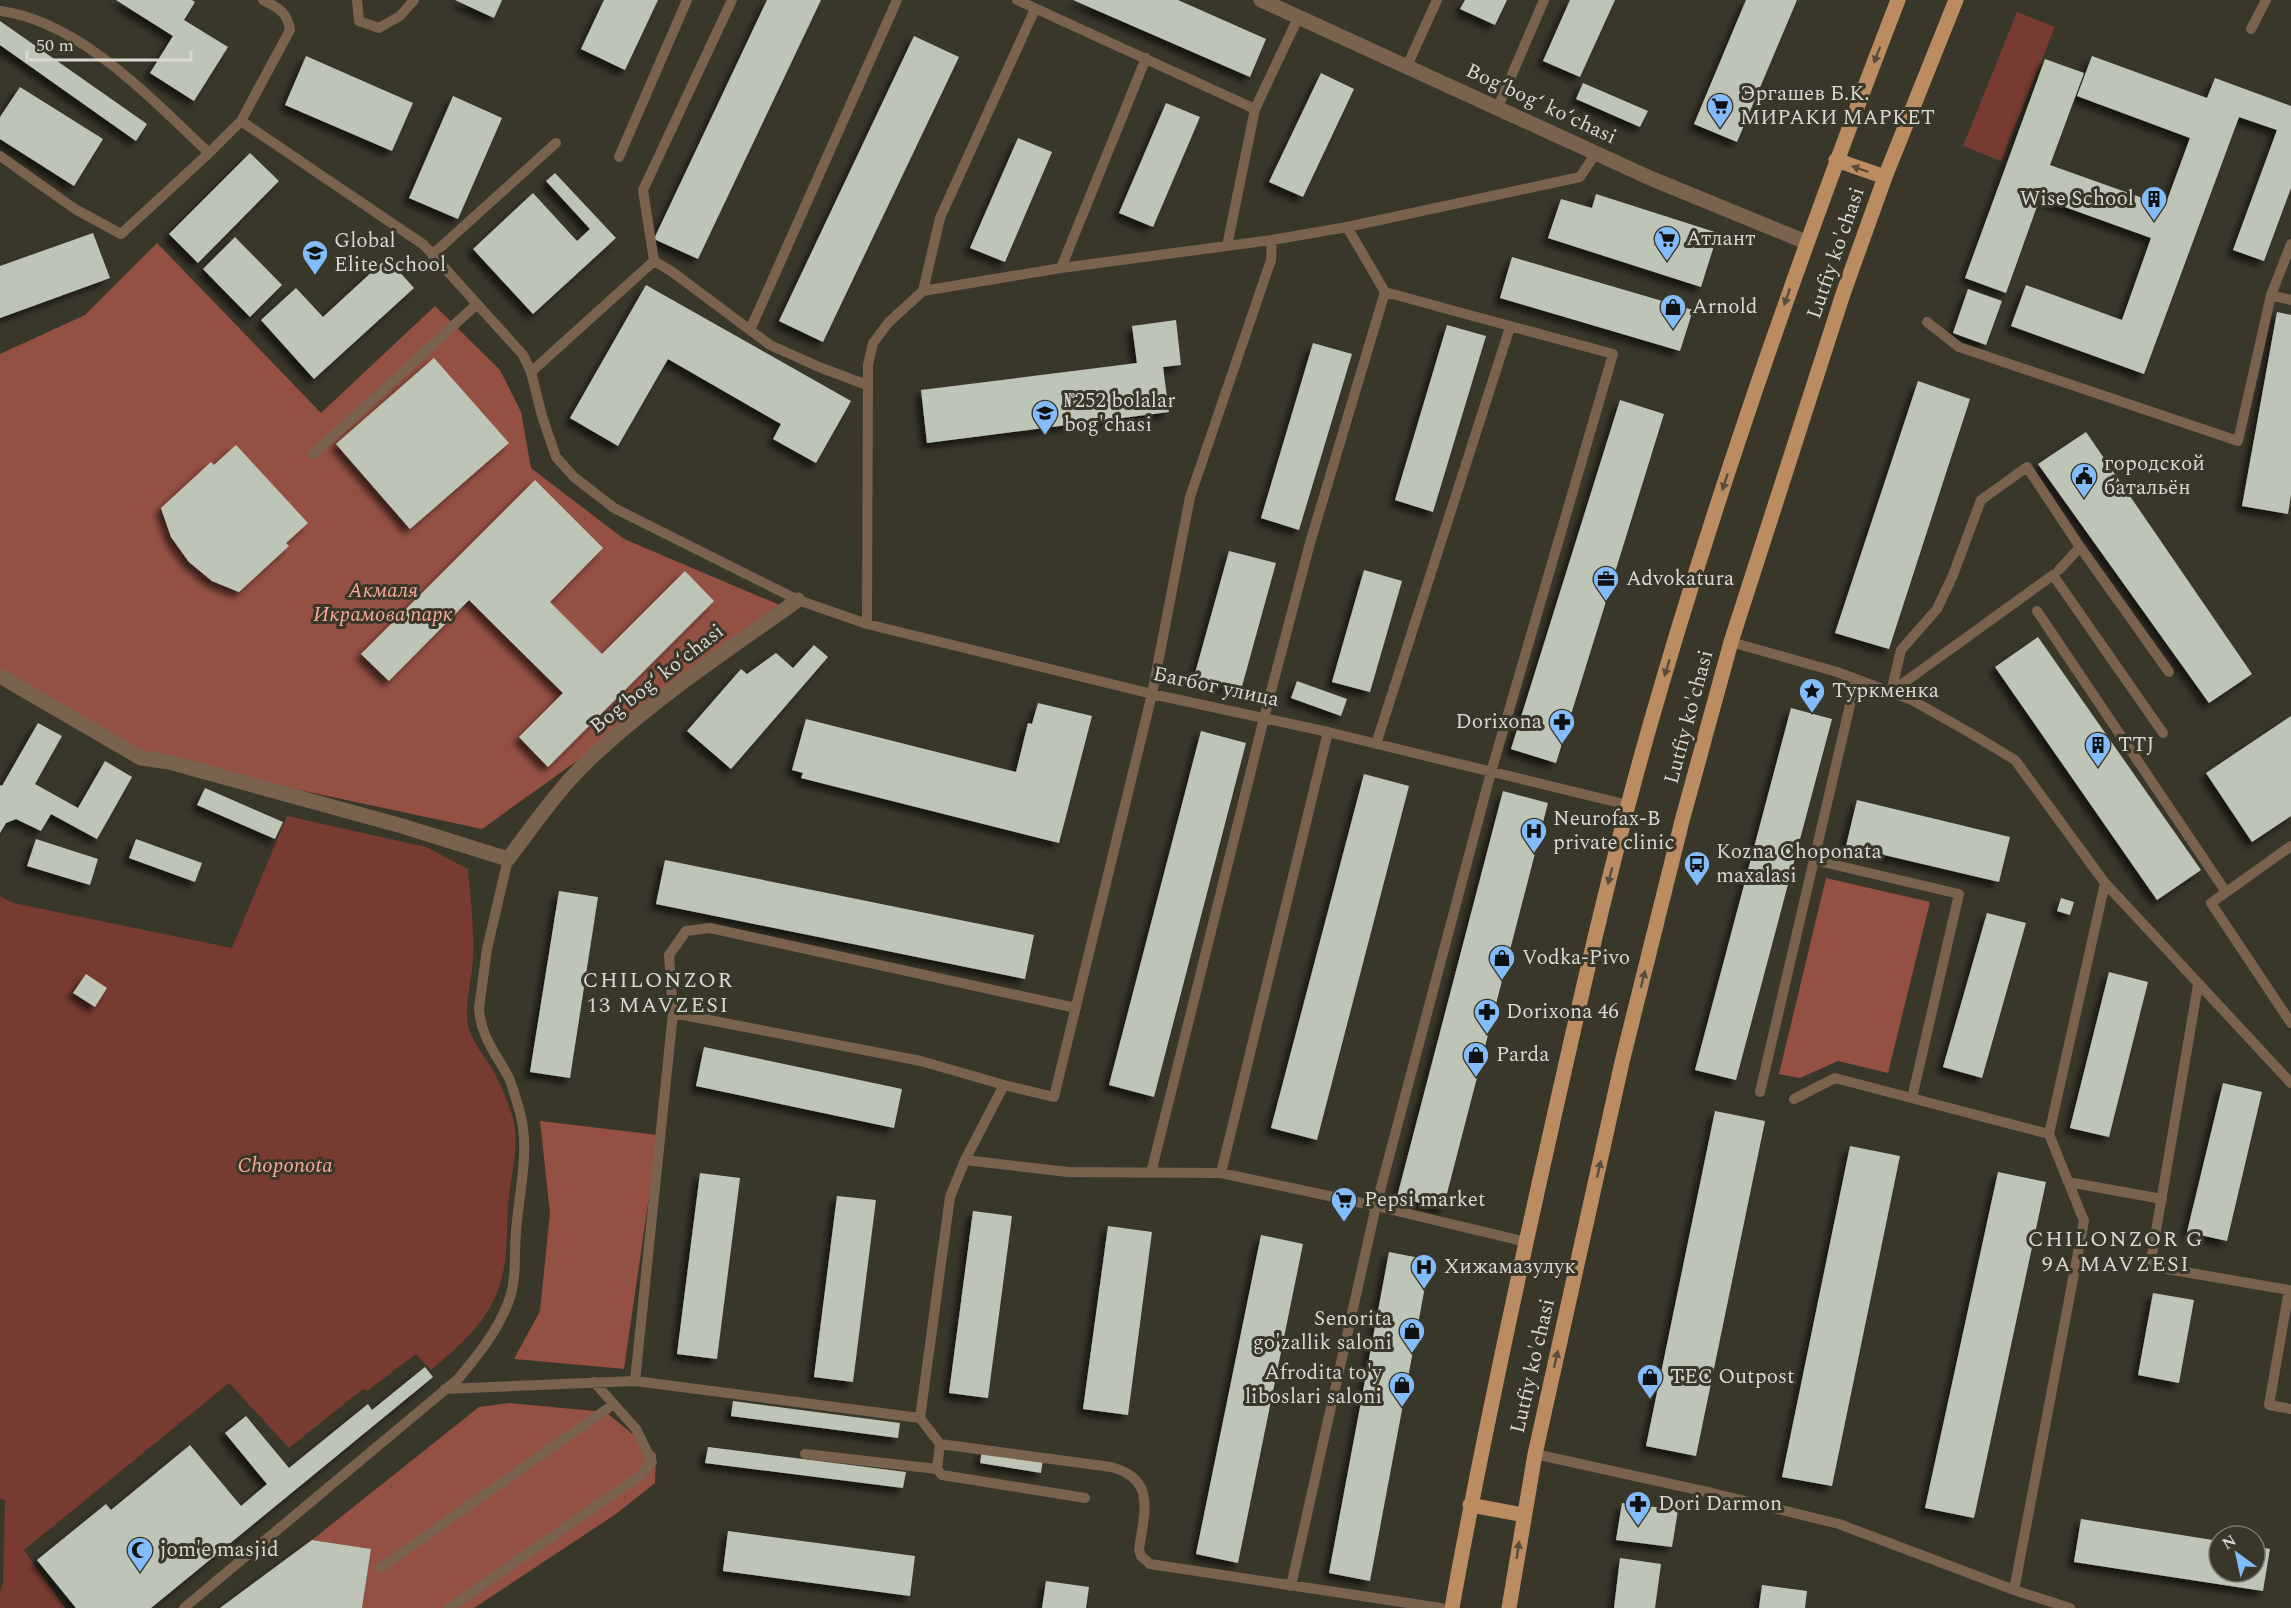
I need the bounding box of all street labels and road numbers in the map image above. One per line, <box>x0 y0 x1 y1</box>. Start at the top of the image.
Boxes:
street label: Bogʻbogʻ koʻchasi <box>1460 55 1622 153</box>
street label: Lutfiy ko'chasi <box>1798 183 1874 323</box>
street label: Bogʻbogʻ koʻchasi <box>583 616 731 742</box>
street label: Lutfiy ko'chasi <box>1656 646 1722 788</box>
street label: Багбог улица <box>1150 658 1283 716</box>
street label: Lutfiy ko'chasi <box>1502 1295 1564 1437</box>

